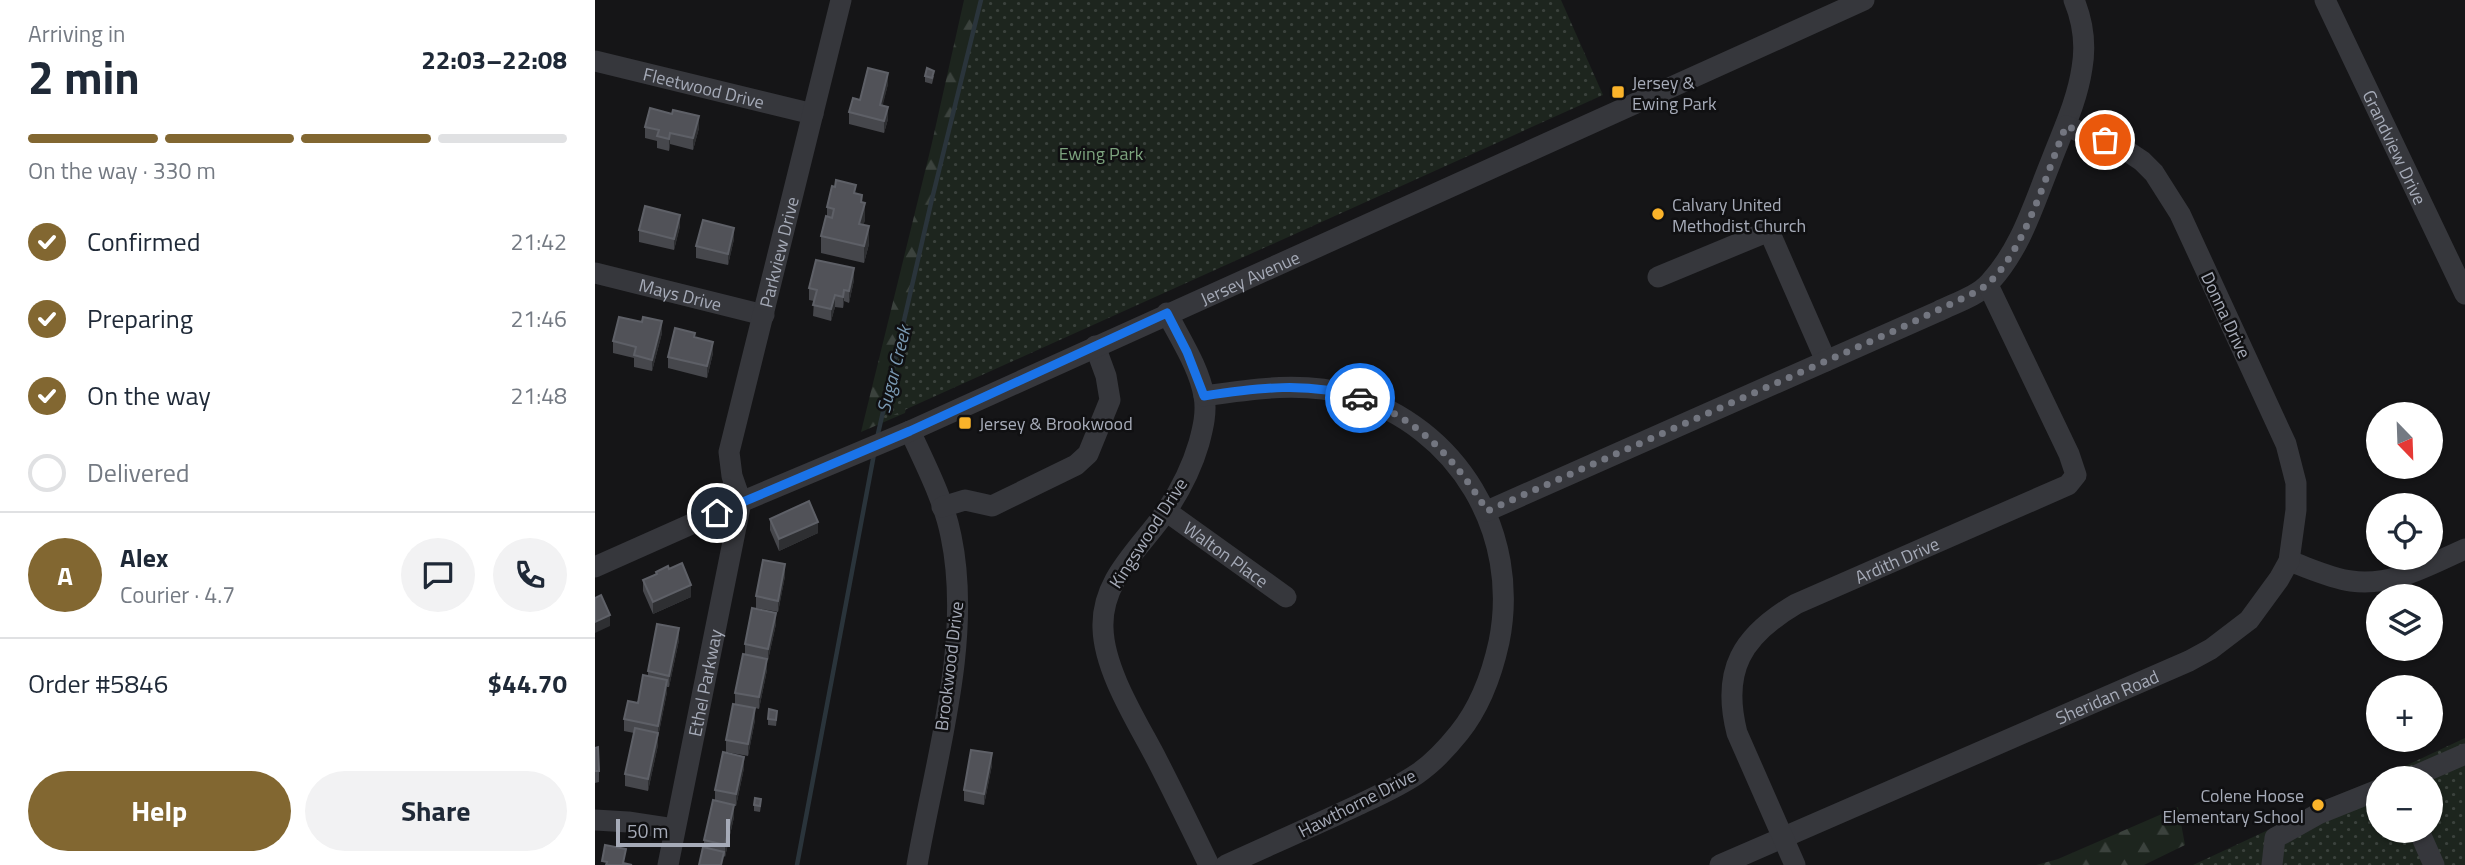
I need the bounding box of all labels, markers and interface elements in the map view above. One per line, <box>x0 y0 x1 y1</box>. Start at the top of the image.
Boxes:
text: Arriving in <box>28 16 125 51</box>
text: 22:03–22:08 <box>421 40 567 79</box>
text: 2 min <box>28 42 140 112</box>
street label: Fleetwood Drive <box>641 60 767 115</box>
place label: Jersey & Ewing Park <box>1632 69 1717 117</box>
marker: Jersey & Ewing Park <box>1610 84 1626 100</box>
street label: Grandview Drive <box>2356 85 2434 209</box>
pin <box>2075 110 2135 170</box>
icon: bag <box>2086 121 2124 159</box>
park label: Ewing Park <box>1059 140 1144 167</box>
text: On the way · 330 m <box>28 153 216 188</box>
place label: Calvary United Methodist Church <box>1672 191 1806 239</box>
street label: Parkview Drive <box>752 194 805 310</box>
marker: Calvary United Methodist Church <box>1650 206 1666 222</box>
text: Confirmed <box>87 222 201 261</box>
icon: check <box>28 223 66 261</box>
text: 21:42 <box>510 224 567 259</box>
street label: Jersey Avenue <box>1196 243 1304 312</box>
street label: Donna Drive <box>2194 267 2258 363</box>
street label: Mays Drive <box>636 271 725 318</box>
text: Preparing <box>87 299 193 338</box>
icon: check <box>28 300 66 338</box>
text: 21:46 <box>510 301 567 336</box>
water label: Sugar Creek <box>868 320 918 416</box>
courier <box>1325 363 1395 433</box>
text: On the way <box>87 376 211 415</box>
icon: check <box>28 377 66 415</box>
text: 21:48 <box>510 378 567 413</box>
icon: car <box>1341 379 1379 417</box>
north arrow <box>2366 402 2443 480</box>
map controls <box>2366 402 2443 843</box>
place label: Jersey & Brookwood <box>979 410 1133 437</box>
marker: Jersey & Brookwood <box>957 415 973 431</box>
text: Delivered <box>87 453 190 492</box>
street label: Kingswood Drive <box>1102 472 1194 594</box>
pin <box>687 483 747 543</box>
button: locate <box>2366 493 2443 570</box>
icon: home <box>698 494 736 532</box>
street label: Walton Place <box>1178 514 1274 594</box>
street label: Ardith Drive <box>1850 530 1943 590</box>
text: Alex <box>120 538 168 577</box>
button: chat <box>401 538 475 612</box>
button: phone <box>493 538 567 612</box>
text: A <box>57 556 73 595</box>
text: Courier · 4.7 <box>120 577 235 612</box>
button: layers <box>2366 584 2443 661</box>
street label: Brookwood Drive <box>928 600 970 732</box>
street label: Ethel Parkway <box>681 626 729 739</box>
street label: Sheridan Road <box>2051 662 2163 731</box>
text: Order #5846 <box>28 664 168 703</box>
text: $44.70 <box>488 664 567 703</box>
button: + <box>2366 675 2443 752</box>
street label: Hawthorne Drive <box>1294 762 1420 844</box>
button: − <box>2366 766 2443 843</box>
button: Help <box>28 771 291 851</box>
button: Share <box>305 771 567 851</box>
place label: Colene Hoose Elementary School <box>2162 782 2304 830</box>
marker: Colene Hoose Elementary School <box>2310 797 2326 813</box>
scale bar <box>616 816 730 848</box>
text: 50 m <box>627 816 668 845</box>

